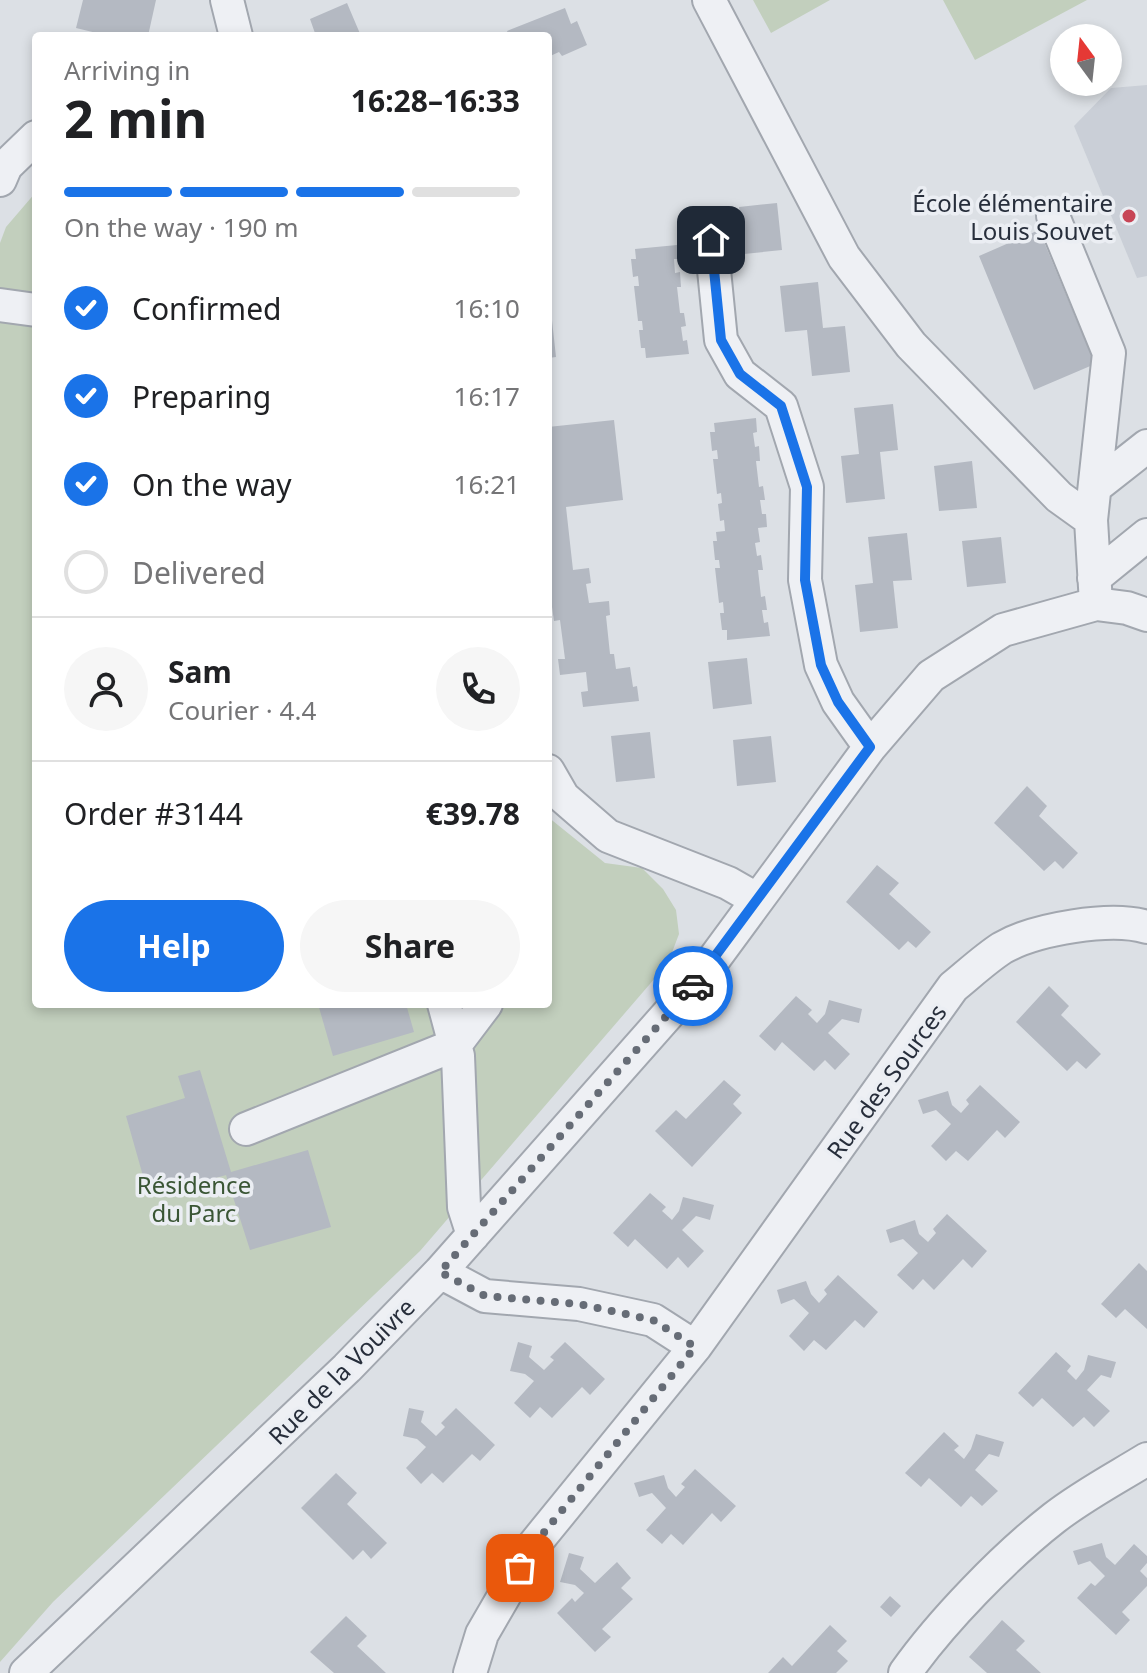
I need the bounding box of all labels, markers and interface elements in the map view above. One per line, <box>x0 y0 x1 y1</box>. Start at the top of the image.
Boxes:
north arrow <box>1050 24 1122 96</box>
map controls <box>1050 24 1122 96</box>
text: Arriving in <box>64 52 190 88</box>
text: 16:28–16:33 <box>351 80 520 121</box>
text: 2 min <box>64 82 207 153</box>
place label: École élémentaire Louis Souvet <box>912 186 1113 247</box>
pin <box>677 206 745 274</box>
marker: École élémentaire Louis Souvet <box>1120 207 1138 225</box>
text: On the way · 190 m <box>64 209 298 245</box>
icon: home <box>689 218 733 262</box>
icon: check <box>64 286 108 330</box>
text: Confirmed <box>132 288 282 329</box>
text: 16:10 <box>454 290 520 326</box>
icon: check <box>64 374 108 418</box>
text: Preparing <box>132 376 271 417</box>
text: 16:17 <box>454 378 520 414</box>
icon: check <box>64 462 108 506</box>
text: On the way <box>132 464 292 505</box>
text: 16:21 <box>454 466 520 502</box>
text: Delivered <box>132 552 266 593</box>
button: person <box>64 647 148 731</box>
button: phone <box>436 647 520 731</box>
text: Sam <box>168 651 232 692</box>
text: Courier · 4.4 <box>168 692 316 728</box>
text: Order #3144 <box>64 793 243 834</box>
text: €39.78 <box>426 793 520 834</box>
button: Help <box>64 900 284 992</box>
button: Share <box>300 900 520 992</box>
courier <box>653 946 733 1026</box>
icon: car <box>671 964 715 1008</box>
street label: Rue des Sources <box>819 997 953 1165</box>
park label: Résidence du Parc <box>137 1168 251 1229</box>
street label: Rue de la Vouivre <box>261 1291 421 1451</box>
pin <box>486 1534 554 1602</box>
icon: bag <box>498 1546 542 1590</box>

